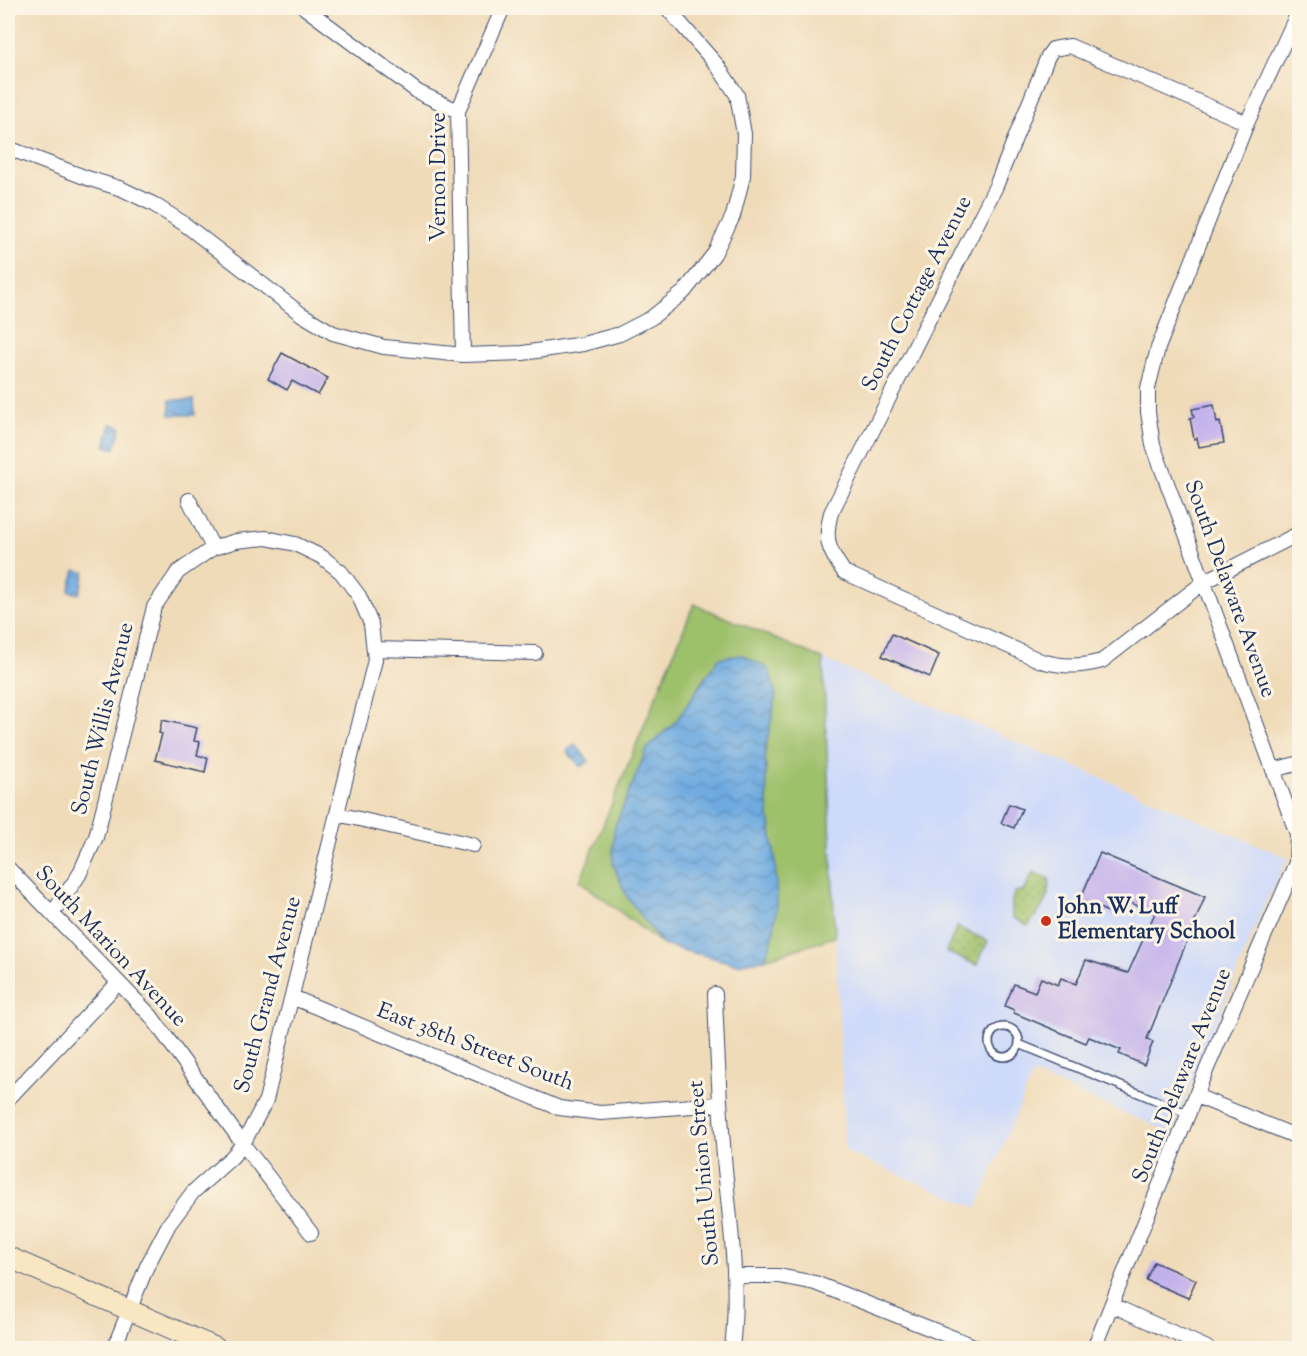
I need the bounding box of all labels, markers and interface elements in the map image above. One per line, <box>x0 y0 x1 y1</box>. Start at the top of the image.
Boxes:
street label: Vernon Drive <box>424 112 456 242</box>
street label: South Cottage Avenue <box>855 191 981 397</box>
street label: South Delaware Avenue <box>1175 476 1283 702</box>
street label: South Willis Avenue <box>65 619 143 819</box>
street label: South Marion Avenue <box>26 859 194 1035</box>
place label: John W. Luff Elementary School <box>1056 892 1236 949</box>
street label: South Grand Avenue <box>227 893 311 1097</box>
marker: John W. Luff Elementary School <box>1039 914 1053 928</box>
street label: South Delaware Avenue <box>1125 964 1241 1188</box>
street label: East 38th Street South <box>372 996 578 1100</box>
street label: South Union Street <box>681 1078 729 1267</box>

